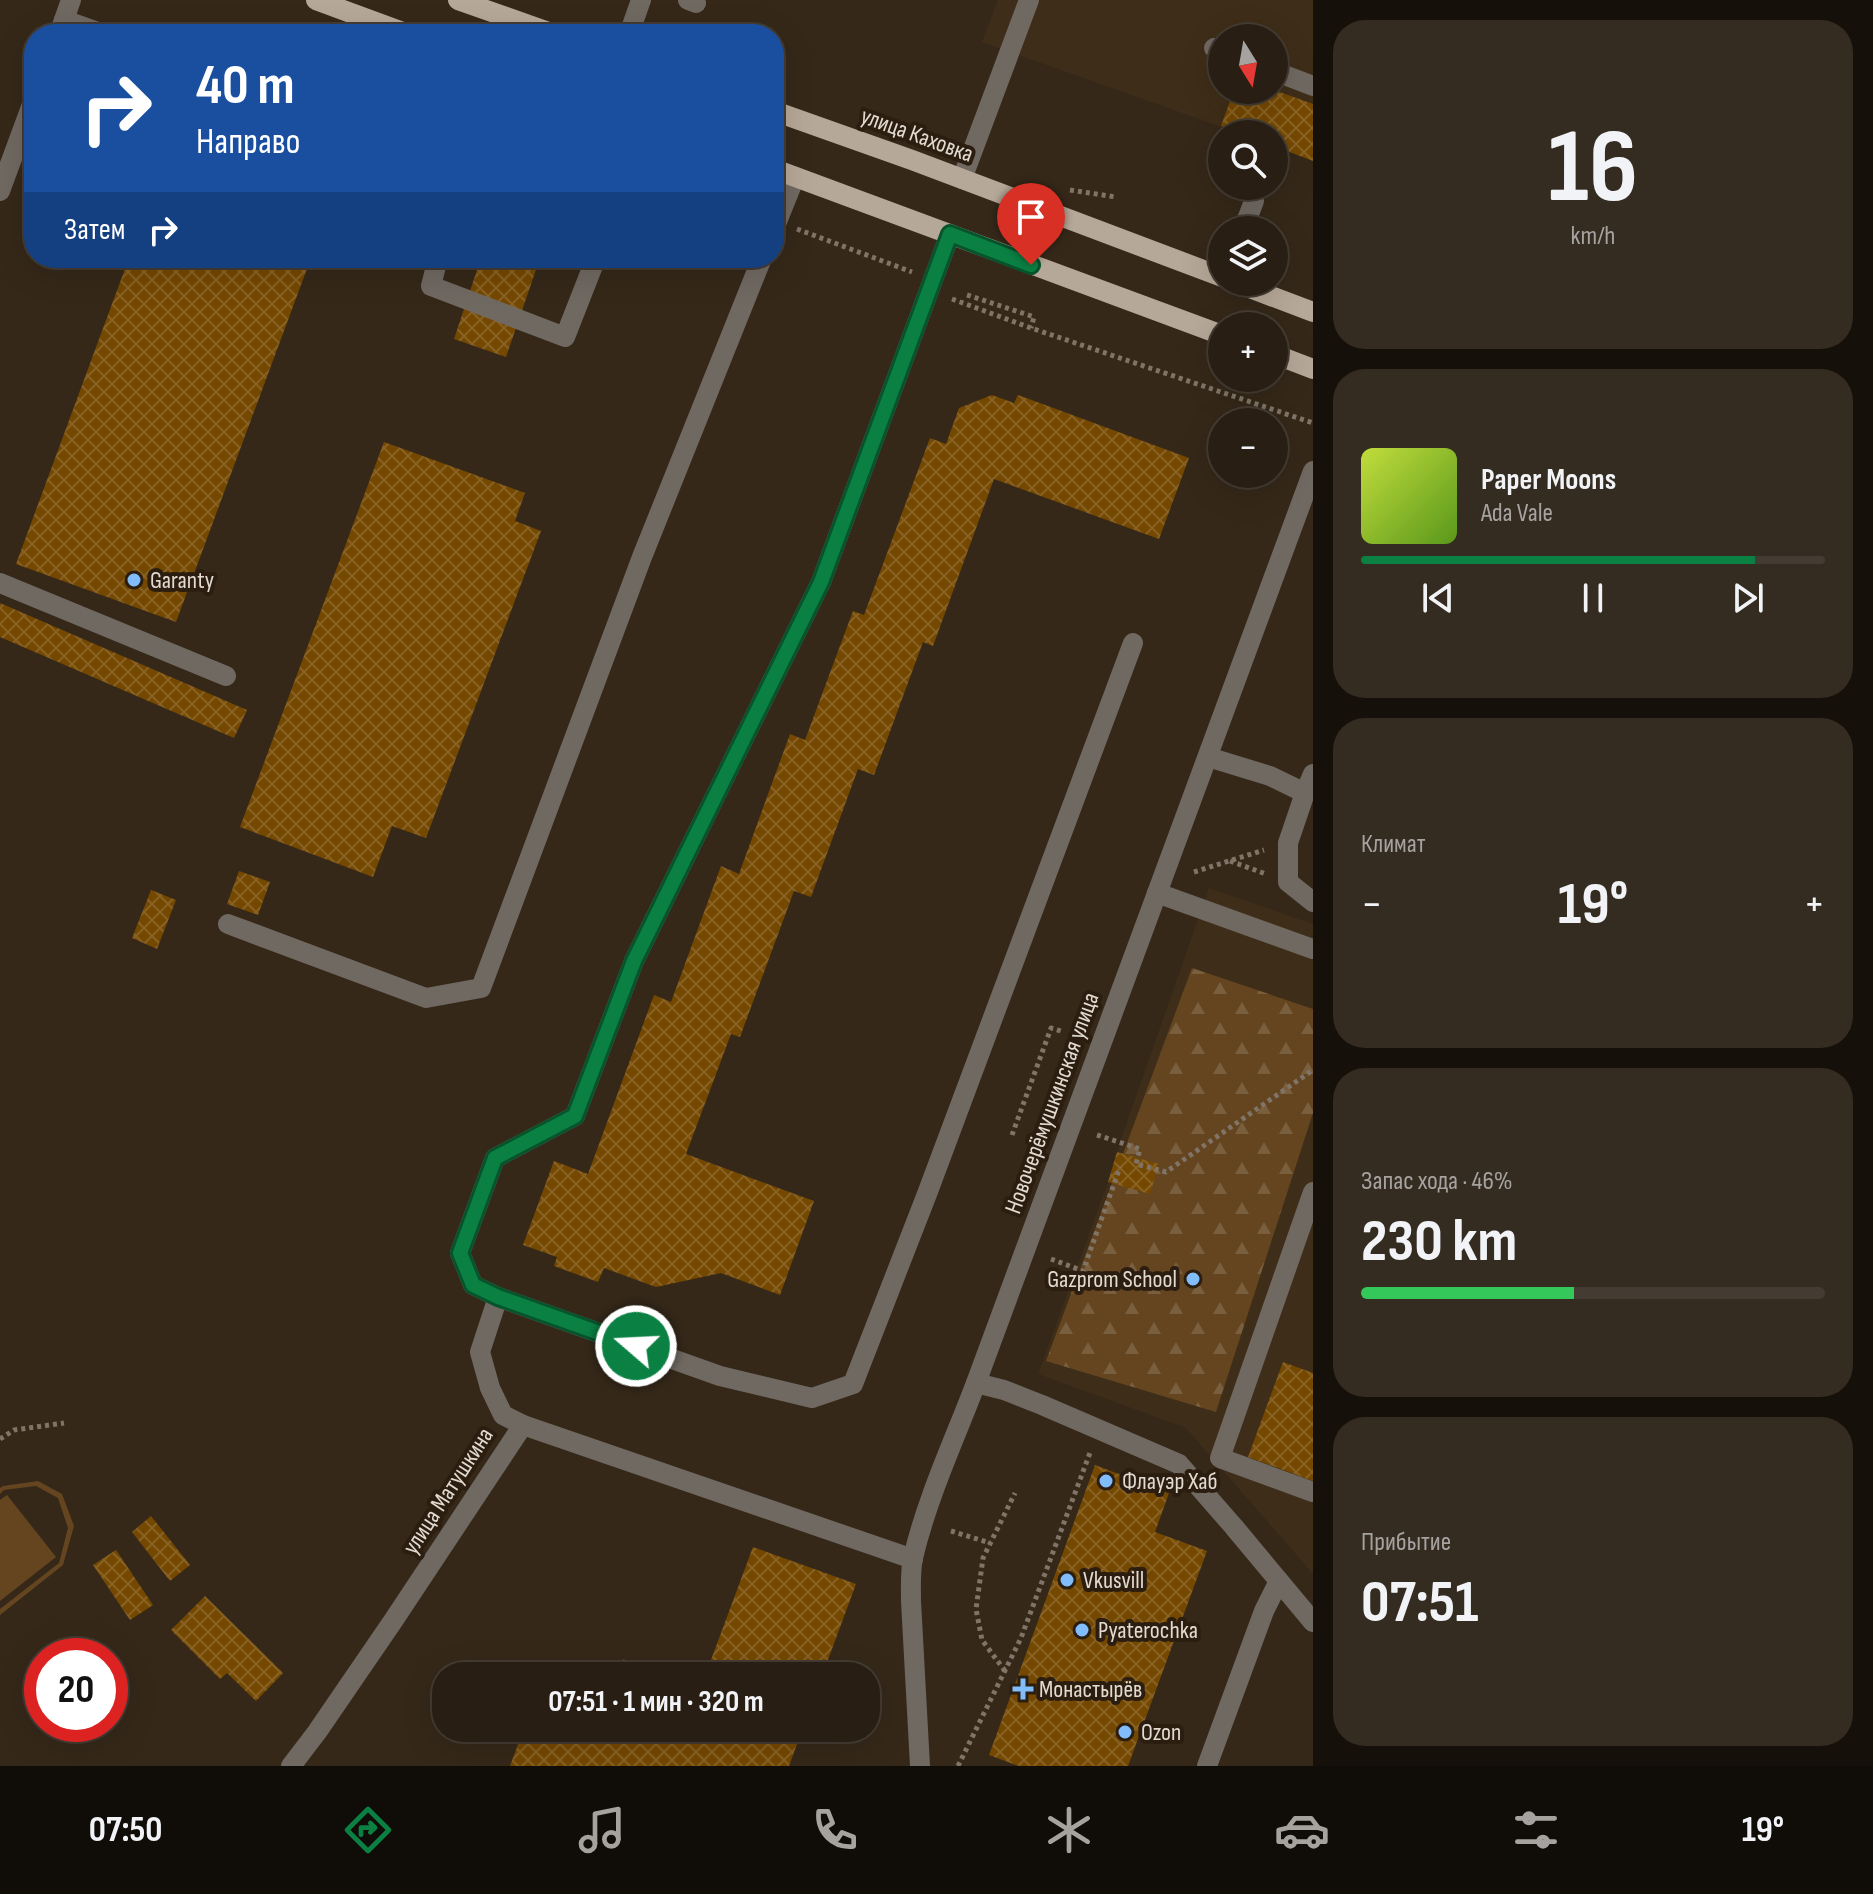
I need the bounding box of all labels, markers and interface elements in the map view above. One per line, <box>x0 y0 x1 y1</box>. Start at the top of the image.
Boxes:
north arrow <box>1208 24 1288 104</box>
map controls <box>1208 24 1288 488</box>
text: 40 m <box>196 53 295 120</box>
icon: right <box>64 56 168 160</box>
street label: улица Каховка <box>857 101 977 169</box>
text: 16 <box>1548 106 1638 231</box>
button: search <box>1208 120 1288 200</box>
text: Направо <box>196 121 300 164</box>
pin <box>997 183 1065 265</box>
icon: arrive <box>1009 195 1053 239</box>
icon: right <box>141 208 185 252</box>
text: Затем <box>64 212 125 248</box>
button: layers <box>1208 216 1288 296</box>
text: km/h <box>1571 221 1615 252</box>
button: + <box>1208 312 1288 392</box>
button: − <box>1208 408 1288 488</box>
text: Paper Moons <box>1481 462 1616 498</box>
text: Ada Vale <box>1481 498 1553 529</box>
place label: Garanty <box>150 566 214 595</box>
marker: Garanty <box>125 571 143 589</box>
icon: previous <box>1416 576 1460 620</box>
icon: pause <box>1571 576 1615 620</box>
icon: next <box>1726 576 1770 620</box>
text: Климат <box>1361 829 1425 860</box>
text: 19° <box>1558 869 1628 941</box>
text: − <box>1361 878 1383 931</box>
text: + <box>1803 878 1825 931</box>
street label: Новочерёмушкинская улица <box>998 988 1106 1218</box>
text: Запас хода · 46% <box>1361 1166 1513 1197</box>
text: 230 km <box>1361 1206 1517 1278</box>
place label: Gazprom School <box>1047 1265 1177 1294</box>
marker: Gazprom School <box>1184 1270 1202 1288</box>
position arrow <box>594 1304 678 1388</box>
street label: улица Матушкина <box>396 1422 500 1560</box>
place label: Флауэр Хаб <box>1122 1467 1217 1496</box>
marker: Флауэр Хаб <box>1097 1472 1115 1490</box>
text: Прибытие <box>1361 1527 1451 1558</box>
place label: Vkusvill <box>1083 1566 1144 1595</box>
text: 07:51 <box>1361 1567 1479 1639</box>
marker: Vkusvill <box>1058 1571 1076 1589</box>
place label: Pyaterochka <box>1098 1616 1198 1645</box>
marker: Pyaterochka <box>1073 1621 1091 1639</box>
speed limit sign: 20 <box>24 1638 128 1742</box>
place label: Монастырёв <box>1039 1675 1142 1704</box>
marker: Монастырёв <box>1014 1680 1032 1698</box>
text: 07:51 · 1 мин · 320 m <box>548 1684 764 1720</box>
place label: Ozon <box>1141 1718 1181 1747</box>
marker: Ozon <box>1116 1723 1134 1741</box>
icon: directions <box>340 1802 396 1858</box>
icon: music <box>574 1802 630 1858</box>
icon: phone <box>807 1802 863 1858</box>
icon: climate <box>1041 1802 1097 1858</box>
icon: car <box>1274 1802 1330 1858</box>
icon: filters <box>1508 1802 1564 1858</box>
text: 07:50 <box>89 1809 162 1852</box>
text: 19° <box>1742 1809 1784 1852</box>

